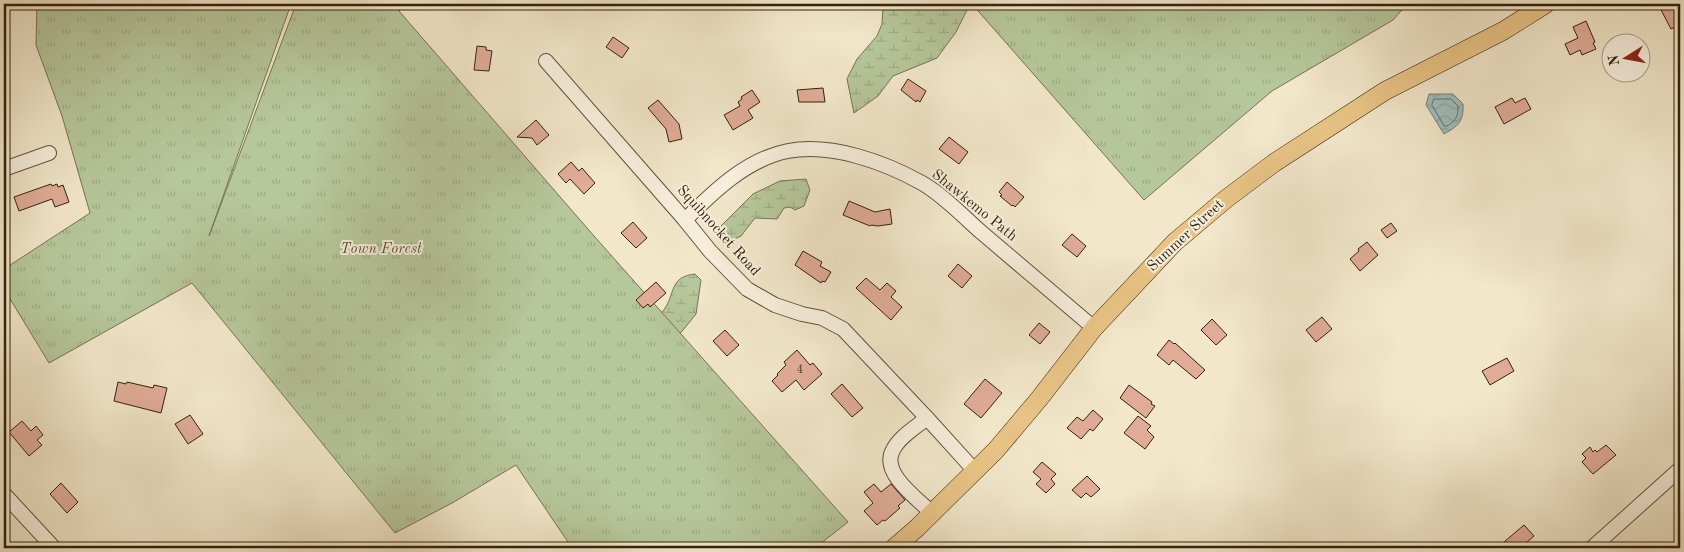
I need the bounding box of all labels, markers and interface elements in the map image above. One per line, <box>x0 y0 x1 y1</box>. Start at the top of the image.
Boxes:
north arrow <box>1602 32 1652 82</box>
text: N <box>1606 53 1622 67</box>
street label: Shawkemo Path <box>929 167 1019 245</box>
street label: Squibnocket Road <box>674 183 763 279</box>
street label: Summer Street <box>1145 197 1227 275</box>
park label: Town Forest <box>340 242 422 257</box>
house number: 4 <box>797 364 804 376</box>

